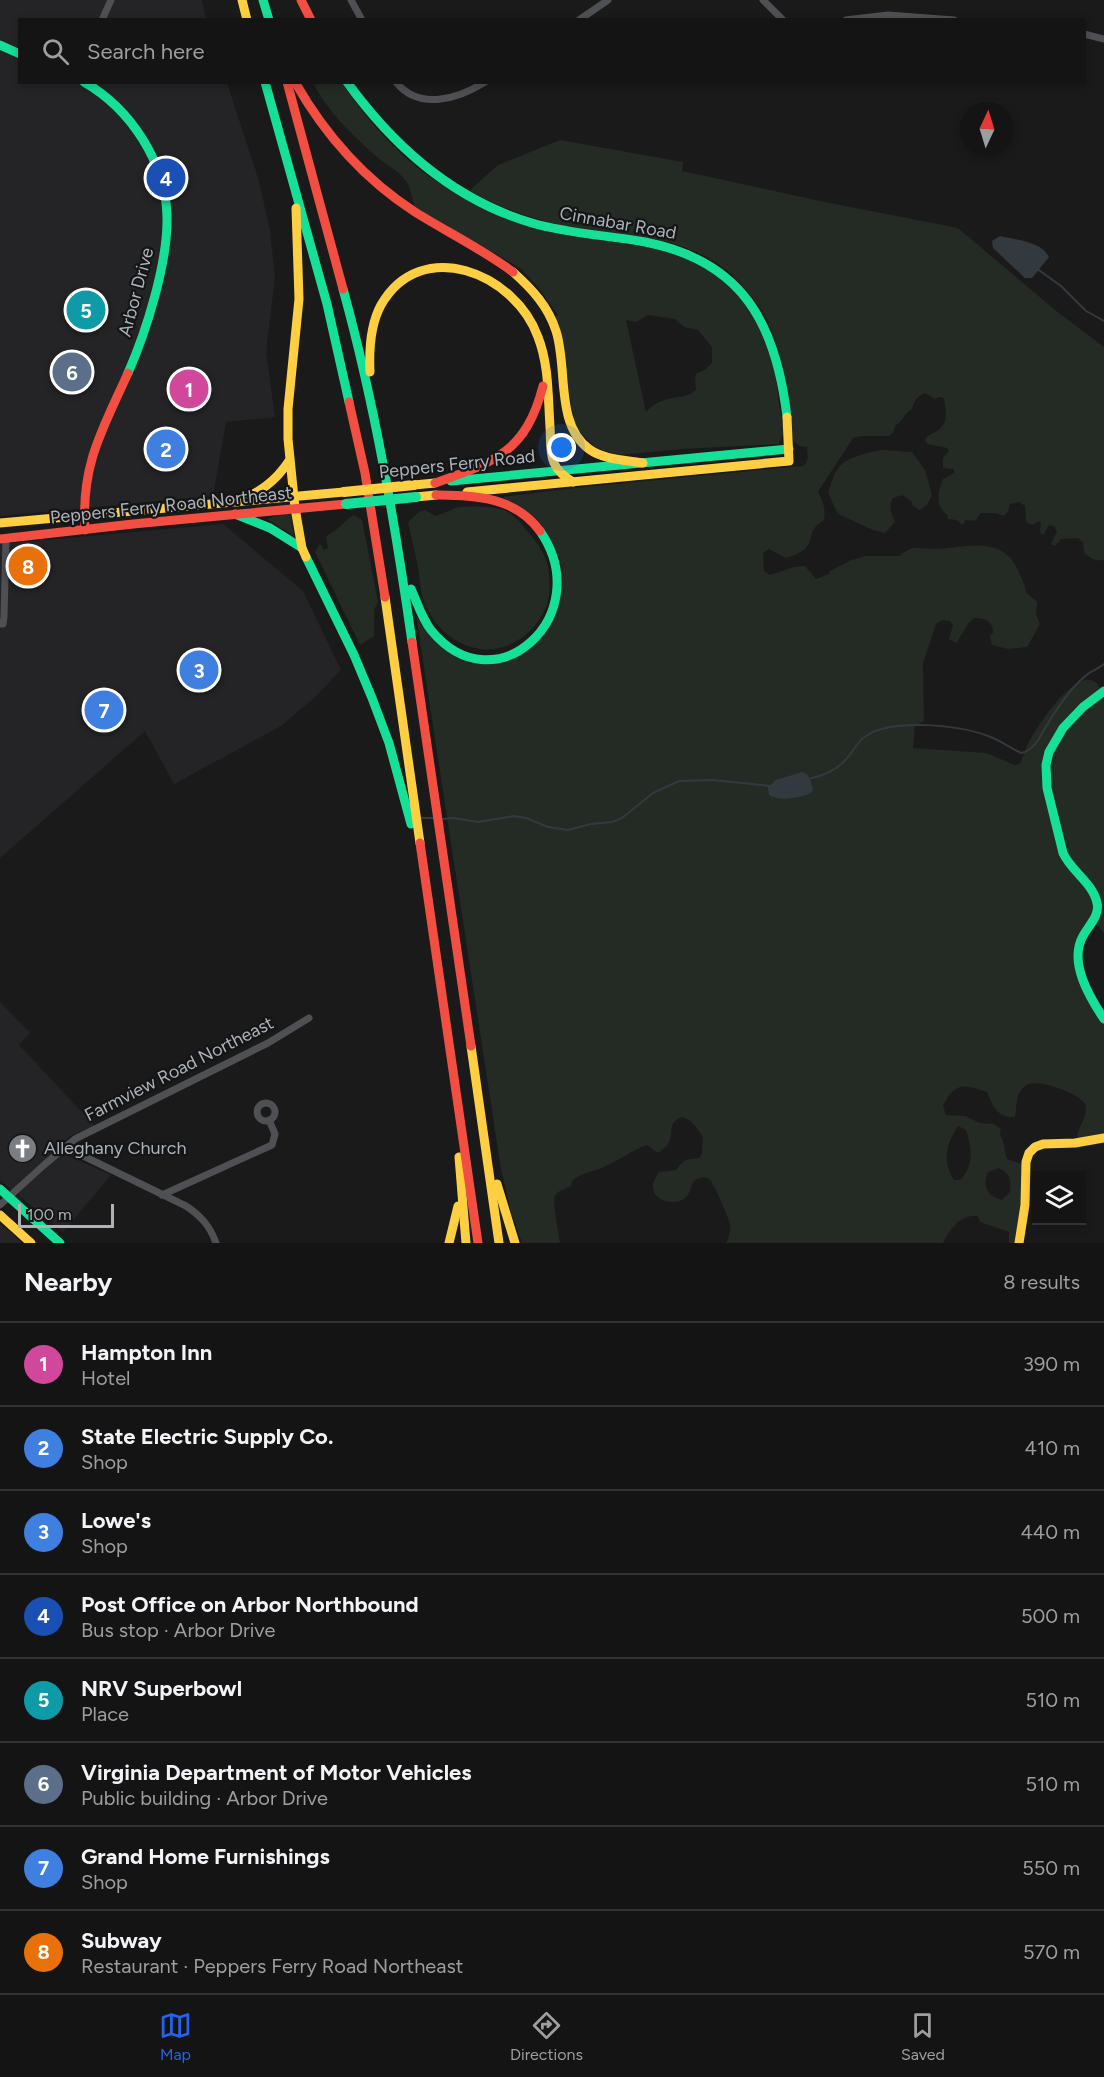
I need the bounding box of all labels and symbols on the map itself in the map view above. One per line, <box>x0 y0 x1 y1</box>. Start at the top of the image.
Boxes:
north arrow <box>960 102 1014 156</box>
pin: 4 <box>146 156 186 201</box>
street label: Cinnabar Road <box>558 202 678 244</box>
street label: Arbor Drive <box>114 245 158 339</box>
pin: 5 <box>66 288 106 332</box>
pin: 6 <box>52 350 92 394</box>
pin: 1 <box>170 366 208 412</box>
pin: 2 <box>146 426 186 472</box>
your location <box>547 433 576 462</box>
street label: Peppers Ferry Road <box>378 445 536 483</box>
street label: Peppers Ferry Road Northeast <box>49 481 293 529</box>
pin: 8 <box>9 544 48 588</box>
pin: 3 <box>180 648 218 692</box>
pin: 7 <box>84 688 124 732</box>
street label: Farmview Road Northeast <box>81 1012 277 1126</box>
church icon: Alleghany Church <box>7 1132 39 1164</box>
place label: Alleghany Church <box>44 1137 186 1159</box>
scale bar <box>18 1201 114 1228</box>

